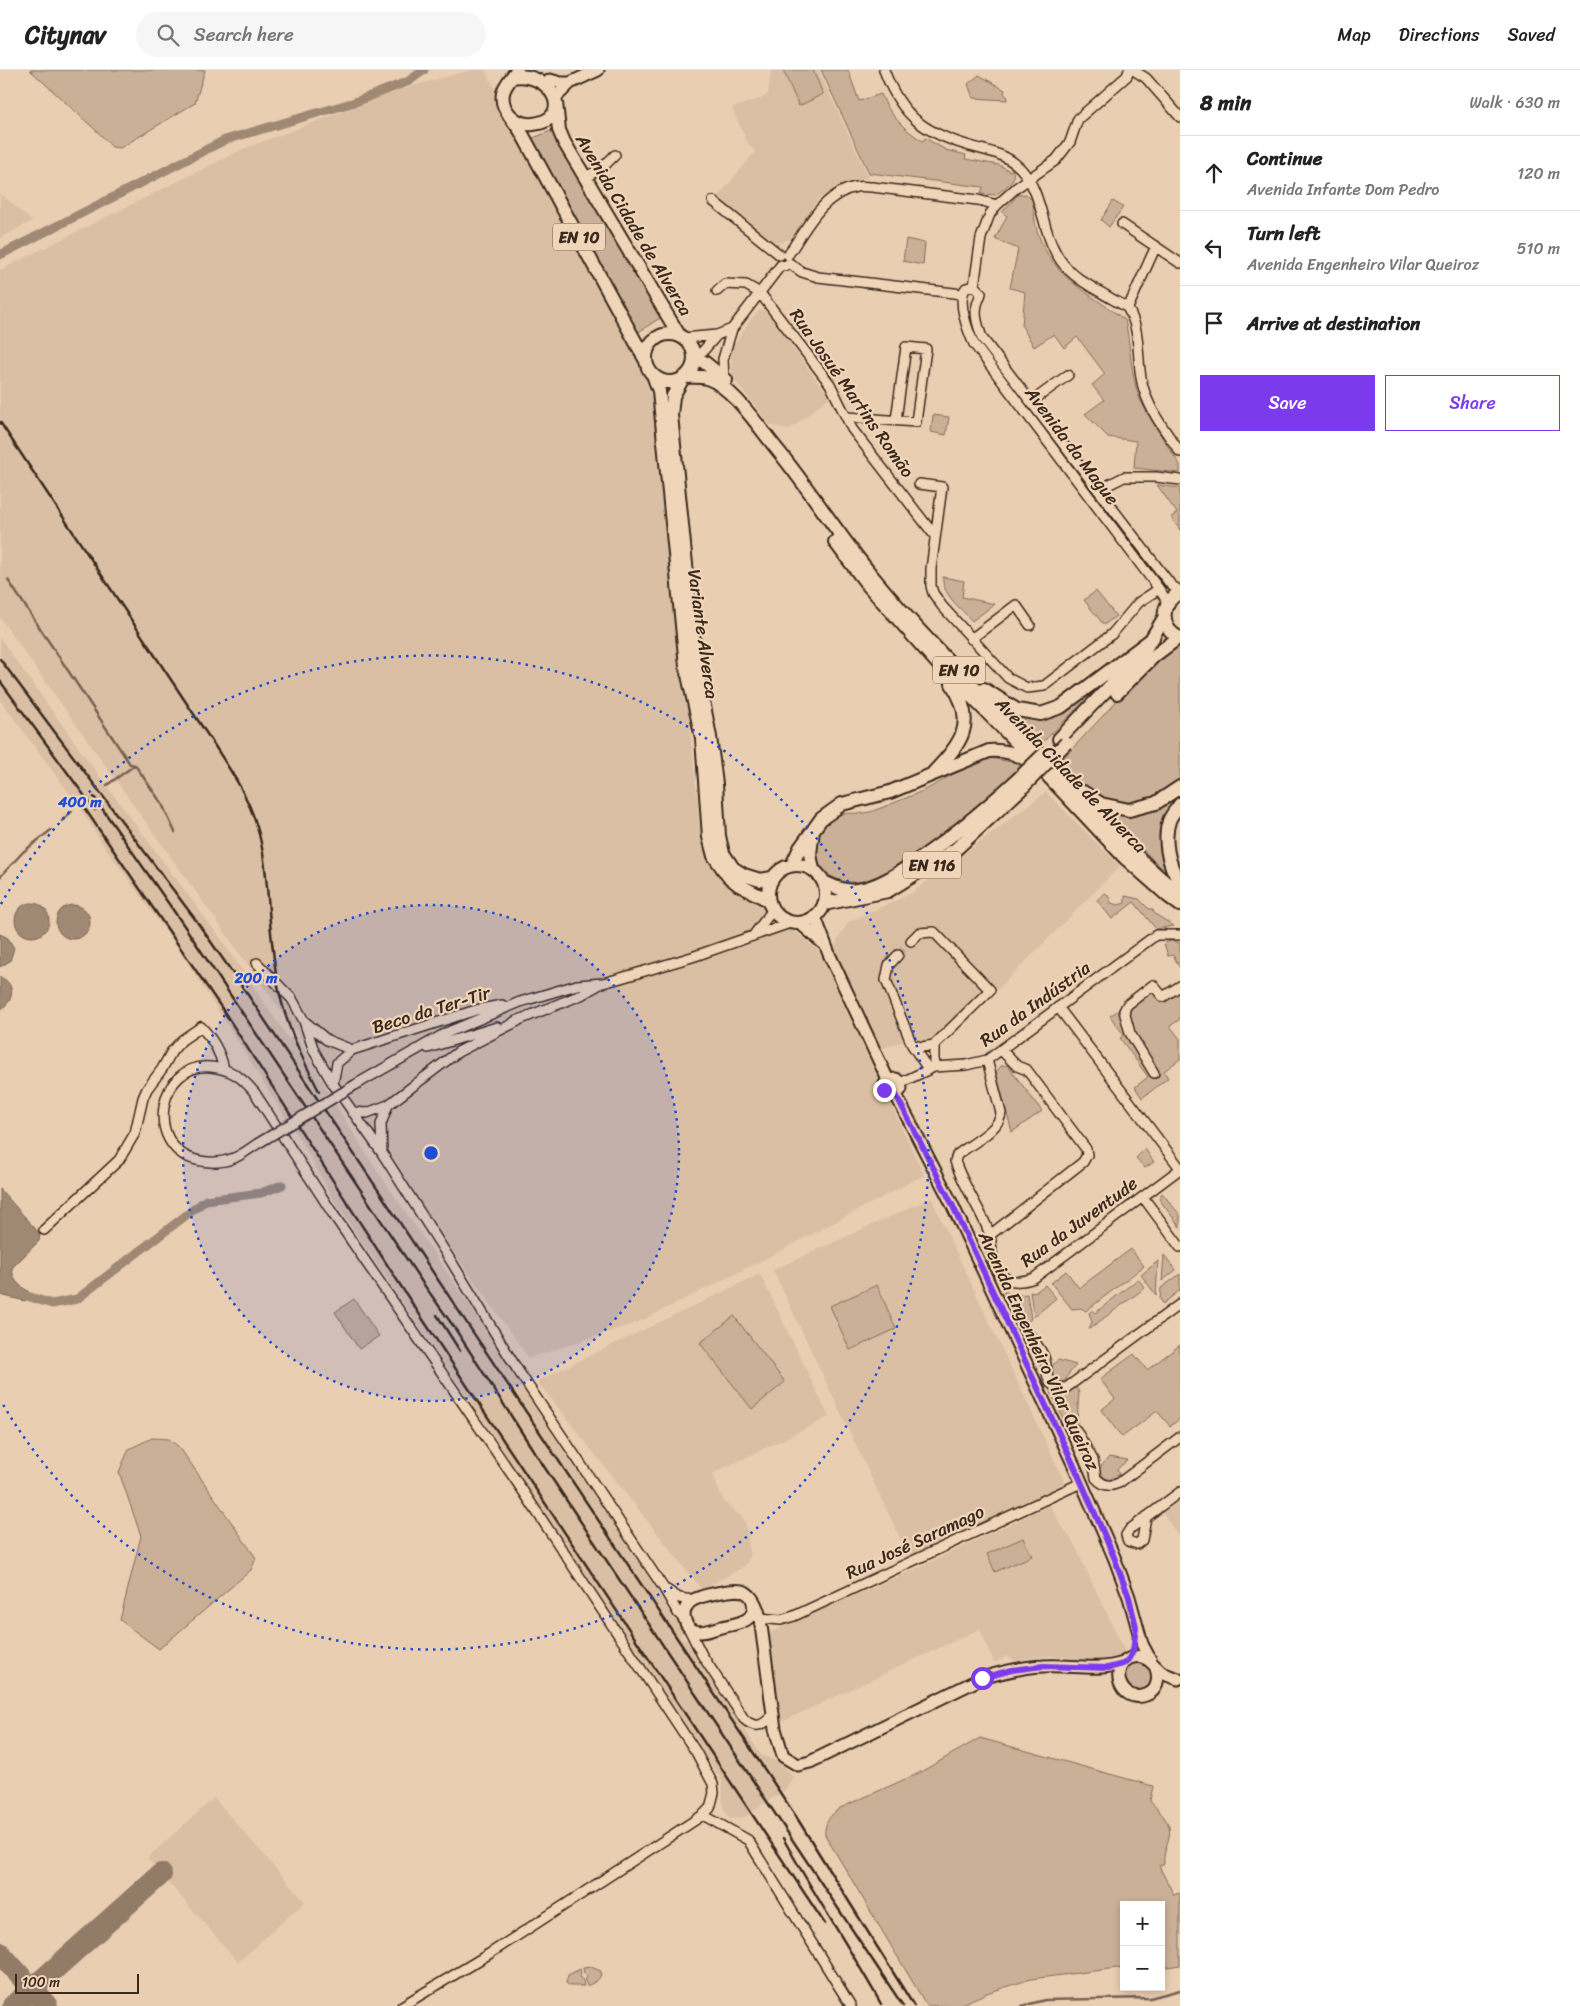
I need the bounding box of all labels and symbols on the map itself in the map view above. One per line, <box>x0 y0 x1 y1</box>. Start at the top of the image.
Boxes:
street label: Avenida Cidade de Alverca <box>566 127 701 322</box>
road number: EN 10 <box>553 224 605 250</box>
street label: Rua Josué Martins Romão <box>781 301 923 485</box>
street label: Avenida da Mague <box>1016 379 1128 512</box>
street label: Variante Alverca <box>678 567 728 701</box>
road number: EN 10 <box>933 656 985 684</box>
street label: Avenida Cidade de Alverca <box>986 688 1155 861</box>
text: 400 m <box>57 789 102 815</box>
road number: EN 116 <box>903 852 961 878</box>
street label: Rua da Indústria <box>973 952 1098 1055</box>
text: 200 m <box>233 965 278 991</box>
street label: Beco da Ter-Tir <box>368 976 496 1043</box>
route end <box>873 1079 896 1102</box>
centre of rings <box>422 1144 440 1162</box>
street label: Rua da Juventude <box>1013 1168 1145 1276</box>
street label: Avenida Engenheiro Vilar Queiroz <box>969 1225 1109 1477</box>
street label: Rua José Saramago <box>840 1496 990 1588</box>
route start <box>971 1667 994 1690</box>
scale bar <box>15 1971 139 1994</box>

